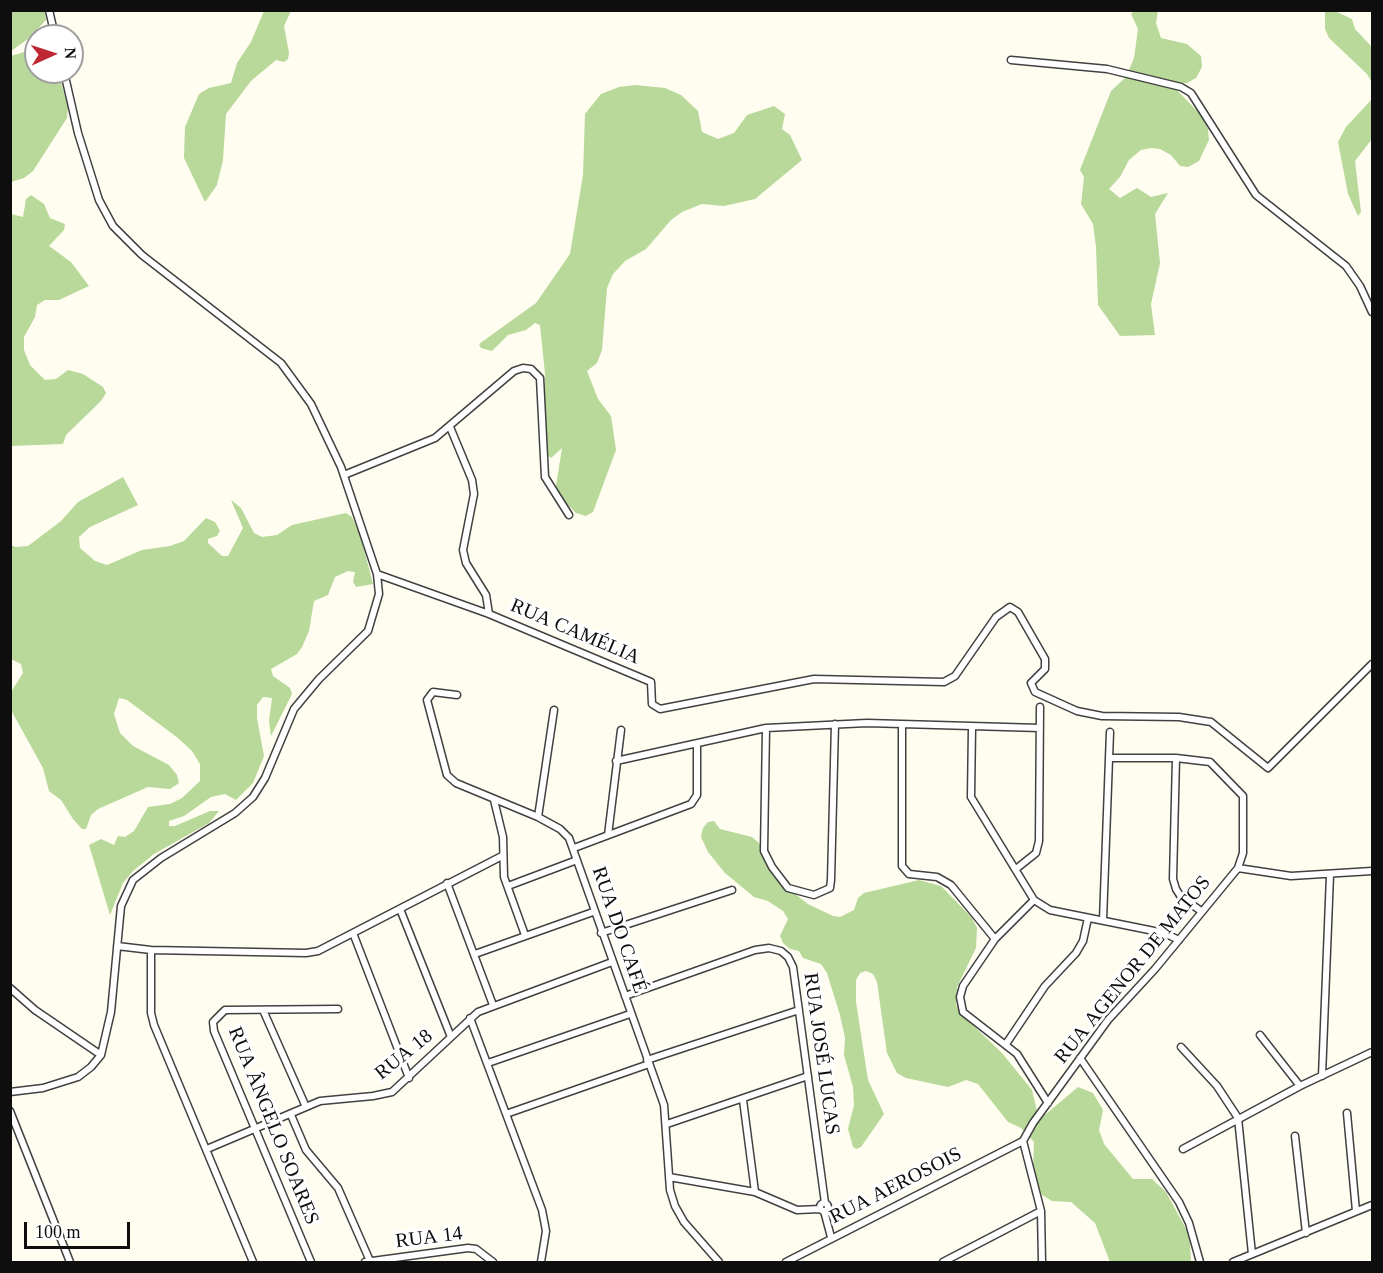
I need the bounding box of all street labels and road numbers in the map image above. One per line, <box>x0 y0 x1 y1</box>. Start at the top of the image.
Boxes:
street label: RUA CAMÉLIA <box>507 594 643 670</box>
street label: RUA DO CAFÉ <box>586 864 652 996</box>
street label: RUA AGENOR DE MATOS <box>1050 871 1216 1069</box>
street label: RUA JOSÉ LUCAS <box>798 971 844 1137</box>
street label: RUA ÂNGELO SOARES <box>222 1024 324 1228</box>
street label: RUA 18 <box>370 1025 438 1085</box>
street label: RUA AEROSOIS <box>826 1142 966 1230</box>
street label: RUA 14 <box>394 1222 464 1254</box>

